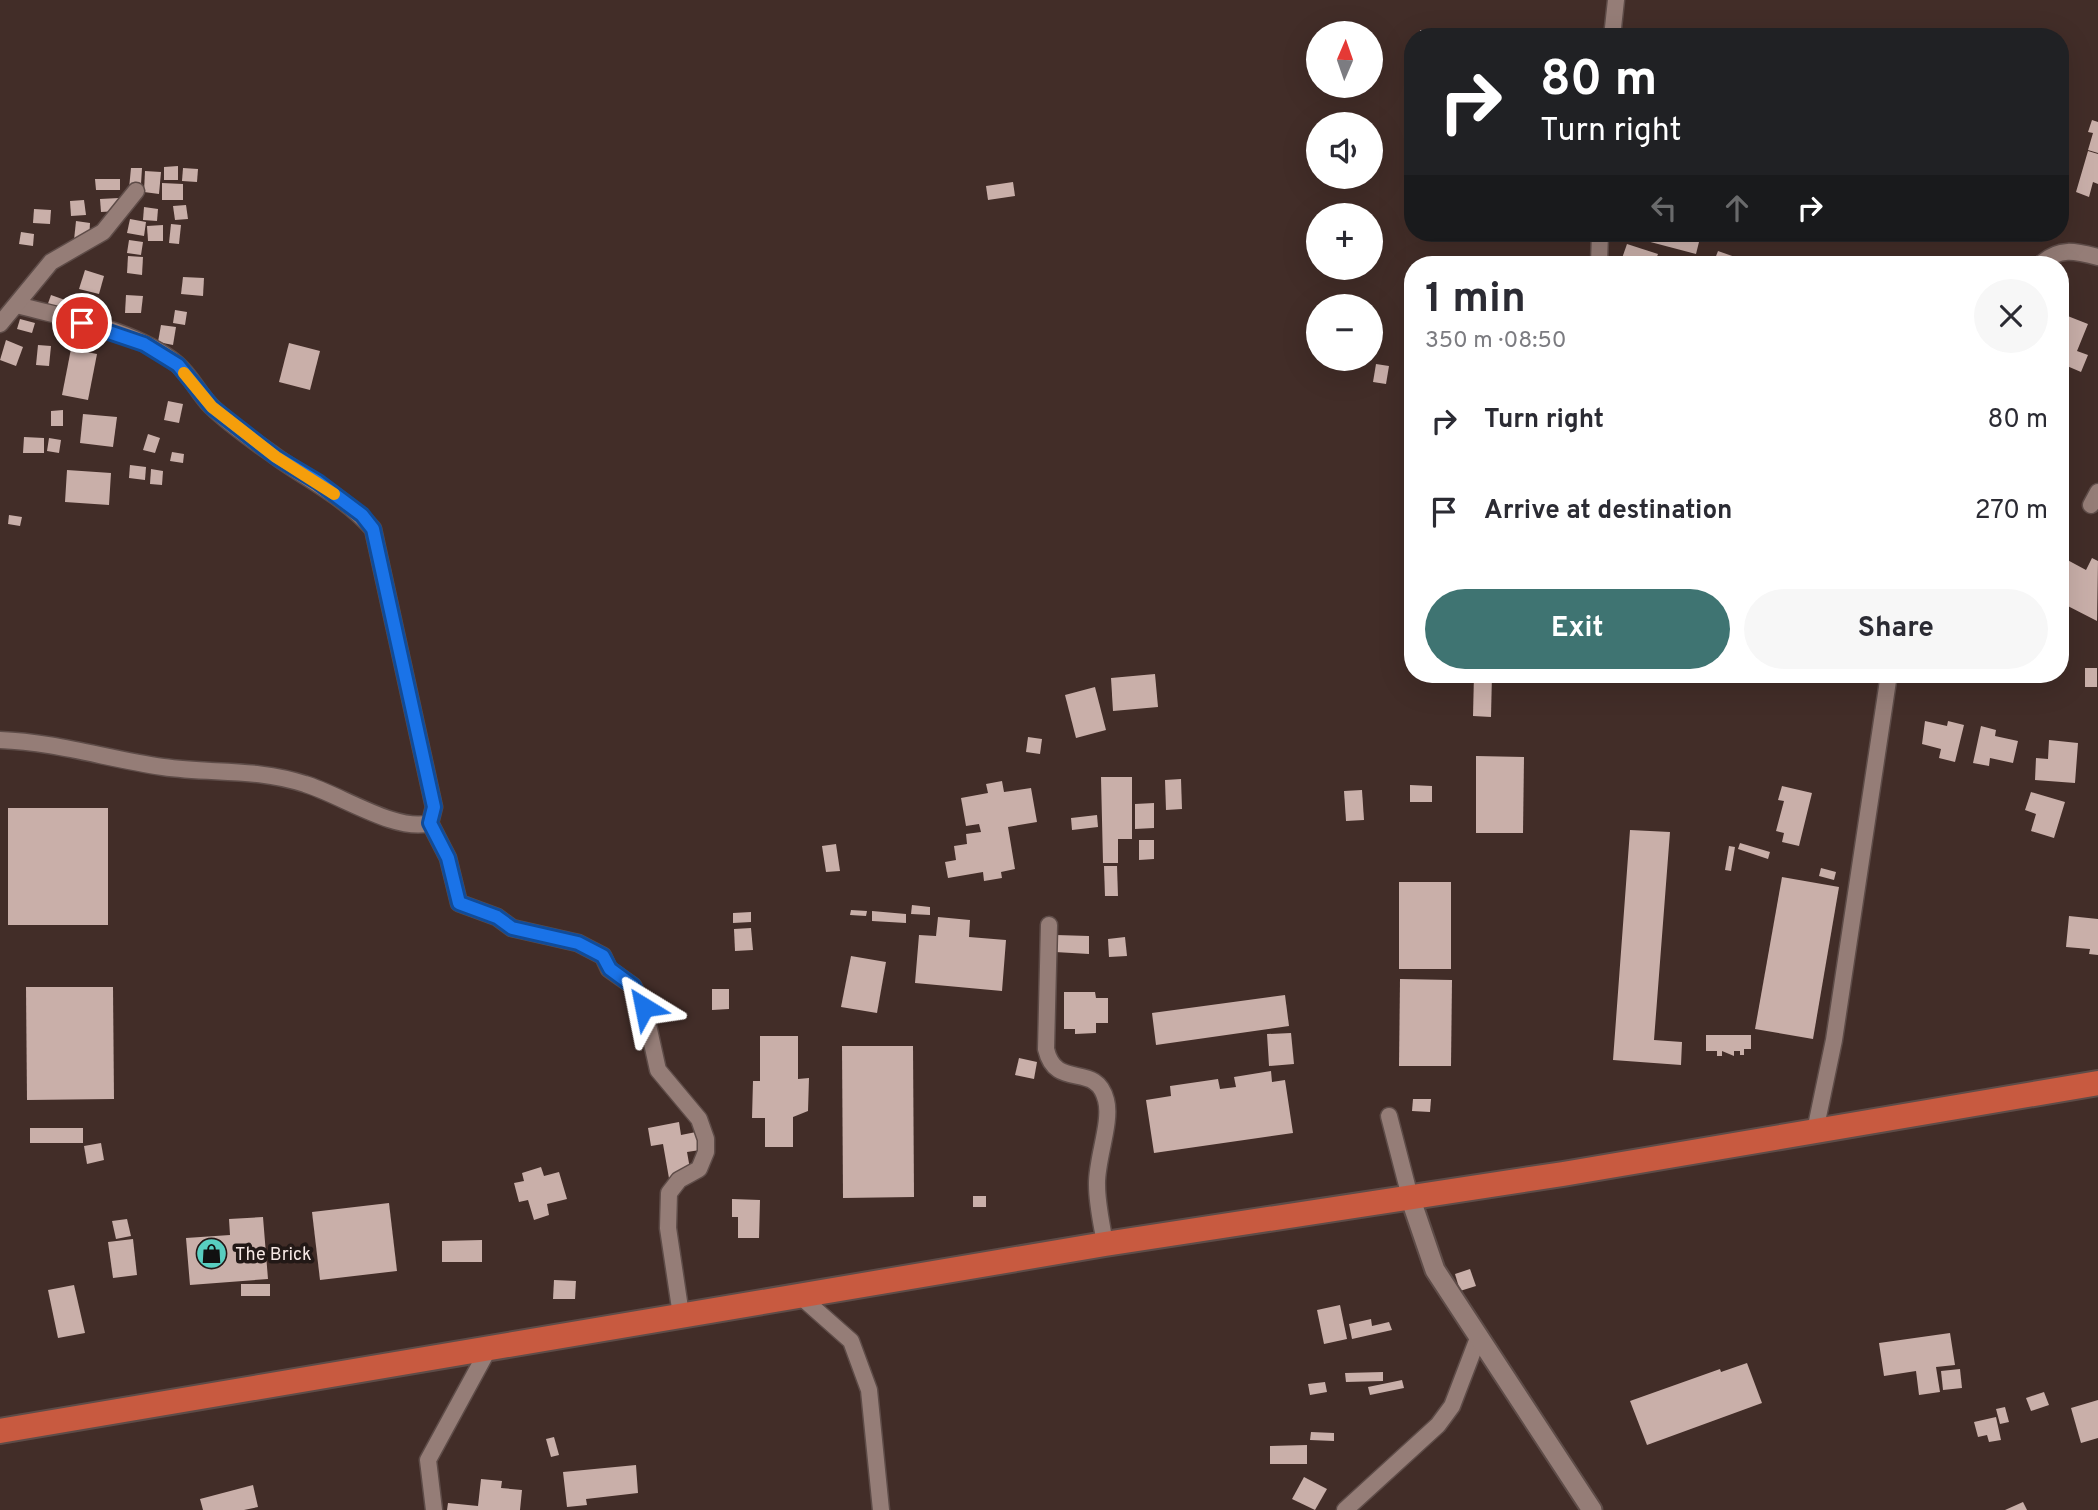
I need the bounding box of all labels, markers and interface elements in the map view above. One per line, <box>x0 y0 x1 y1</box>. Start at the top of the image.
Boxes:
north arrow <box>1306 21 1382 98</box>
map controls <box>1306 21 1383 371</box>
text: 80 m <box>1540 51 1657 113</box>
icon: right <box>1425 56 1516 147</box>
button: sound <box>1306 112 1383 189</box>
text: Turn right <box>1540 112 1682 152</box>
icon: left <box>1645 189 1683 227</box>
icon: ahead <box>1718 189 1756 227</box>
icon: right <box>1791 189 1829 227</box>
button: + <box>1306 203 1383 280</box>
text: 1 min <box>1425 274 1526 327</box>
button: close <box>1974 279 2048 353</box>
pin <box>52 293 112 353</box>
button: − <box>1306 294 1383 371</box>
icon: arrive <box>63 304 101 342</box>
text: 350 m · 08:50 <box>1425 327 1567 356</box>
icon: right <box>1425 402 1463 440</box>
text: Turn right <box>1484 404 1604 437</box>
text: 80 m <box>1988 404 2048 437</box>
icon: arrive <box>1425 493 1463 531</box>
text: Arrive at destination <box>1484 495 1732 528</box>
text: 270 m <box>1975 495 2048 528</box>
button: Exit <box>1425 589 1730 669</box>
button: Share <box>1744 589 2048 669</box>
position arrow <box>607 970 681 1044</box>
shop icon: The Brick <box>195 1237 229 1271</box>
place label: The Brick <box>235 1244 312 1267</box>

